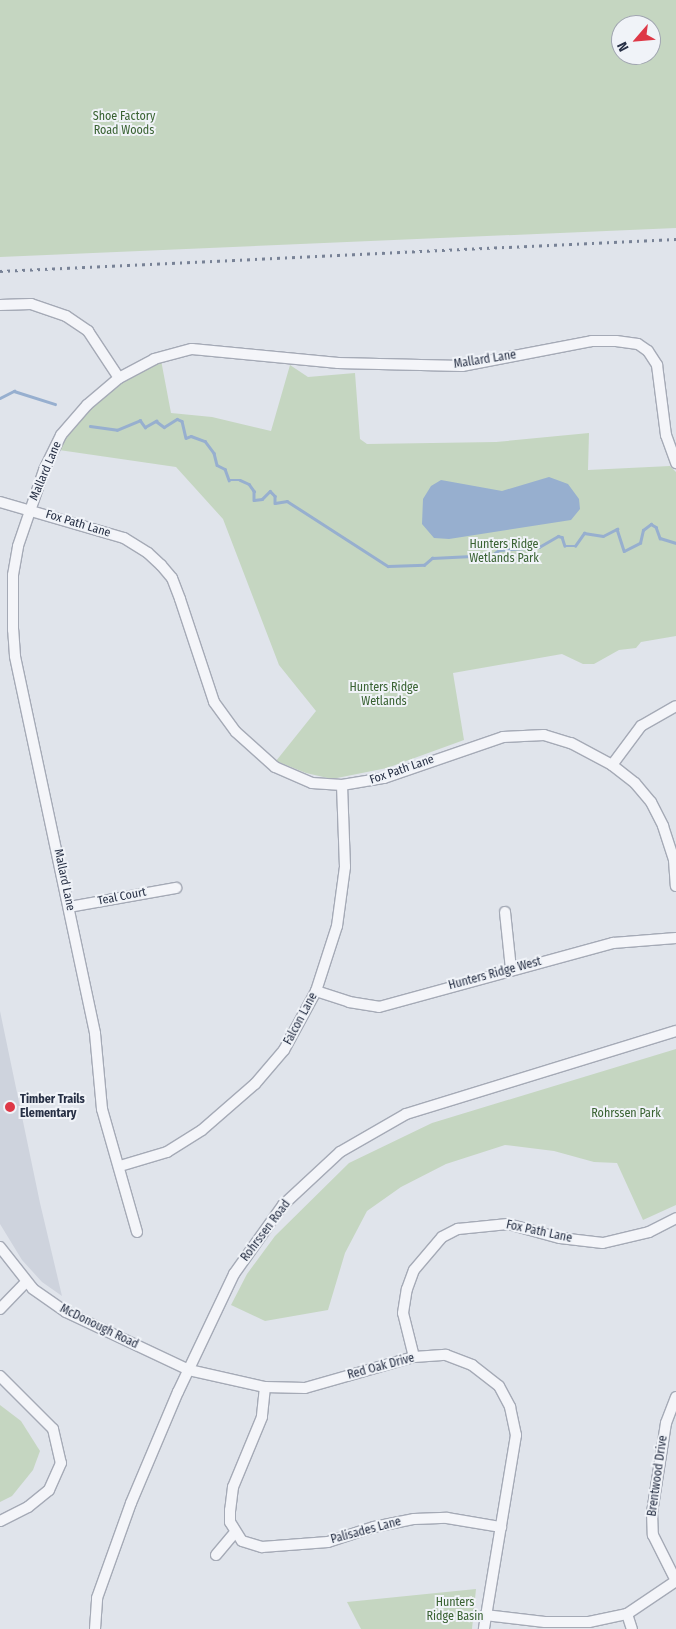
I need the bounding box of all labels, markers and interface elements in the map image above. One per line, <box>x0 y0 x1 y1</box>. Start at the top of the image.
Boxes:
north arrow <box>611 15 661 65</box>
text: N <box>614 39 633 54</box>
park label: Shoe Factory Road Woods <box>93 110 155 138</box>
street label: Mallard Lane <box>453 348 517 372</box>
street label: Mallard Lane <box>27 439 65 503</box>
street label: Fox Path Lane <box>44 507 112 541</box>
park label: Hunters Ridge Wetlands Park <box>469 538 539 566</box>
park label: Hunters Ridge Wetlands <box>350 681 418 709</box>
street label: Fox Path Lane <box>368 752 436 788</box>
street label: Mallard Lane <box>50 848 78 912</box>
street label: Teal Court <box>97 885 147 909</box>
street label: Hunters Ridge West <box>447 955 543 993</box>
street label: Falcon Lane <box>281 990 321 1048</box>
place label: Timber Trails Elementary <box>20 1093 85 1121</box>
marker: Timber Trails Elementary <box>4 1101 16 1113</box>
park label: Rohrssen Park <box>591 1107 661 1121</box>
street label: Rohrssen Road <box>238 1197 294 1265</box>
street label: Fox Path Lane <box>505 1218 573 1246</box>
street label: McDonough Road <box>57 1302 141 1352</box>
street label: Red Oak Drive <box>346 1351 416 1383</box>
street label: Brentwood Drive <box>645 1435 671 1517</box>
street label: Palisades Lane <box>329 1515 403 1547</box>
park label: Hunters Ridge Basin <box>426 1596 484 1624</box>

